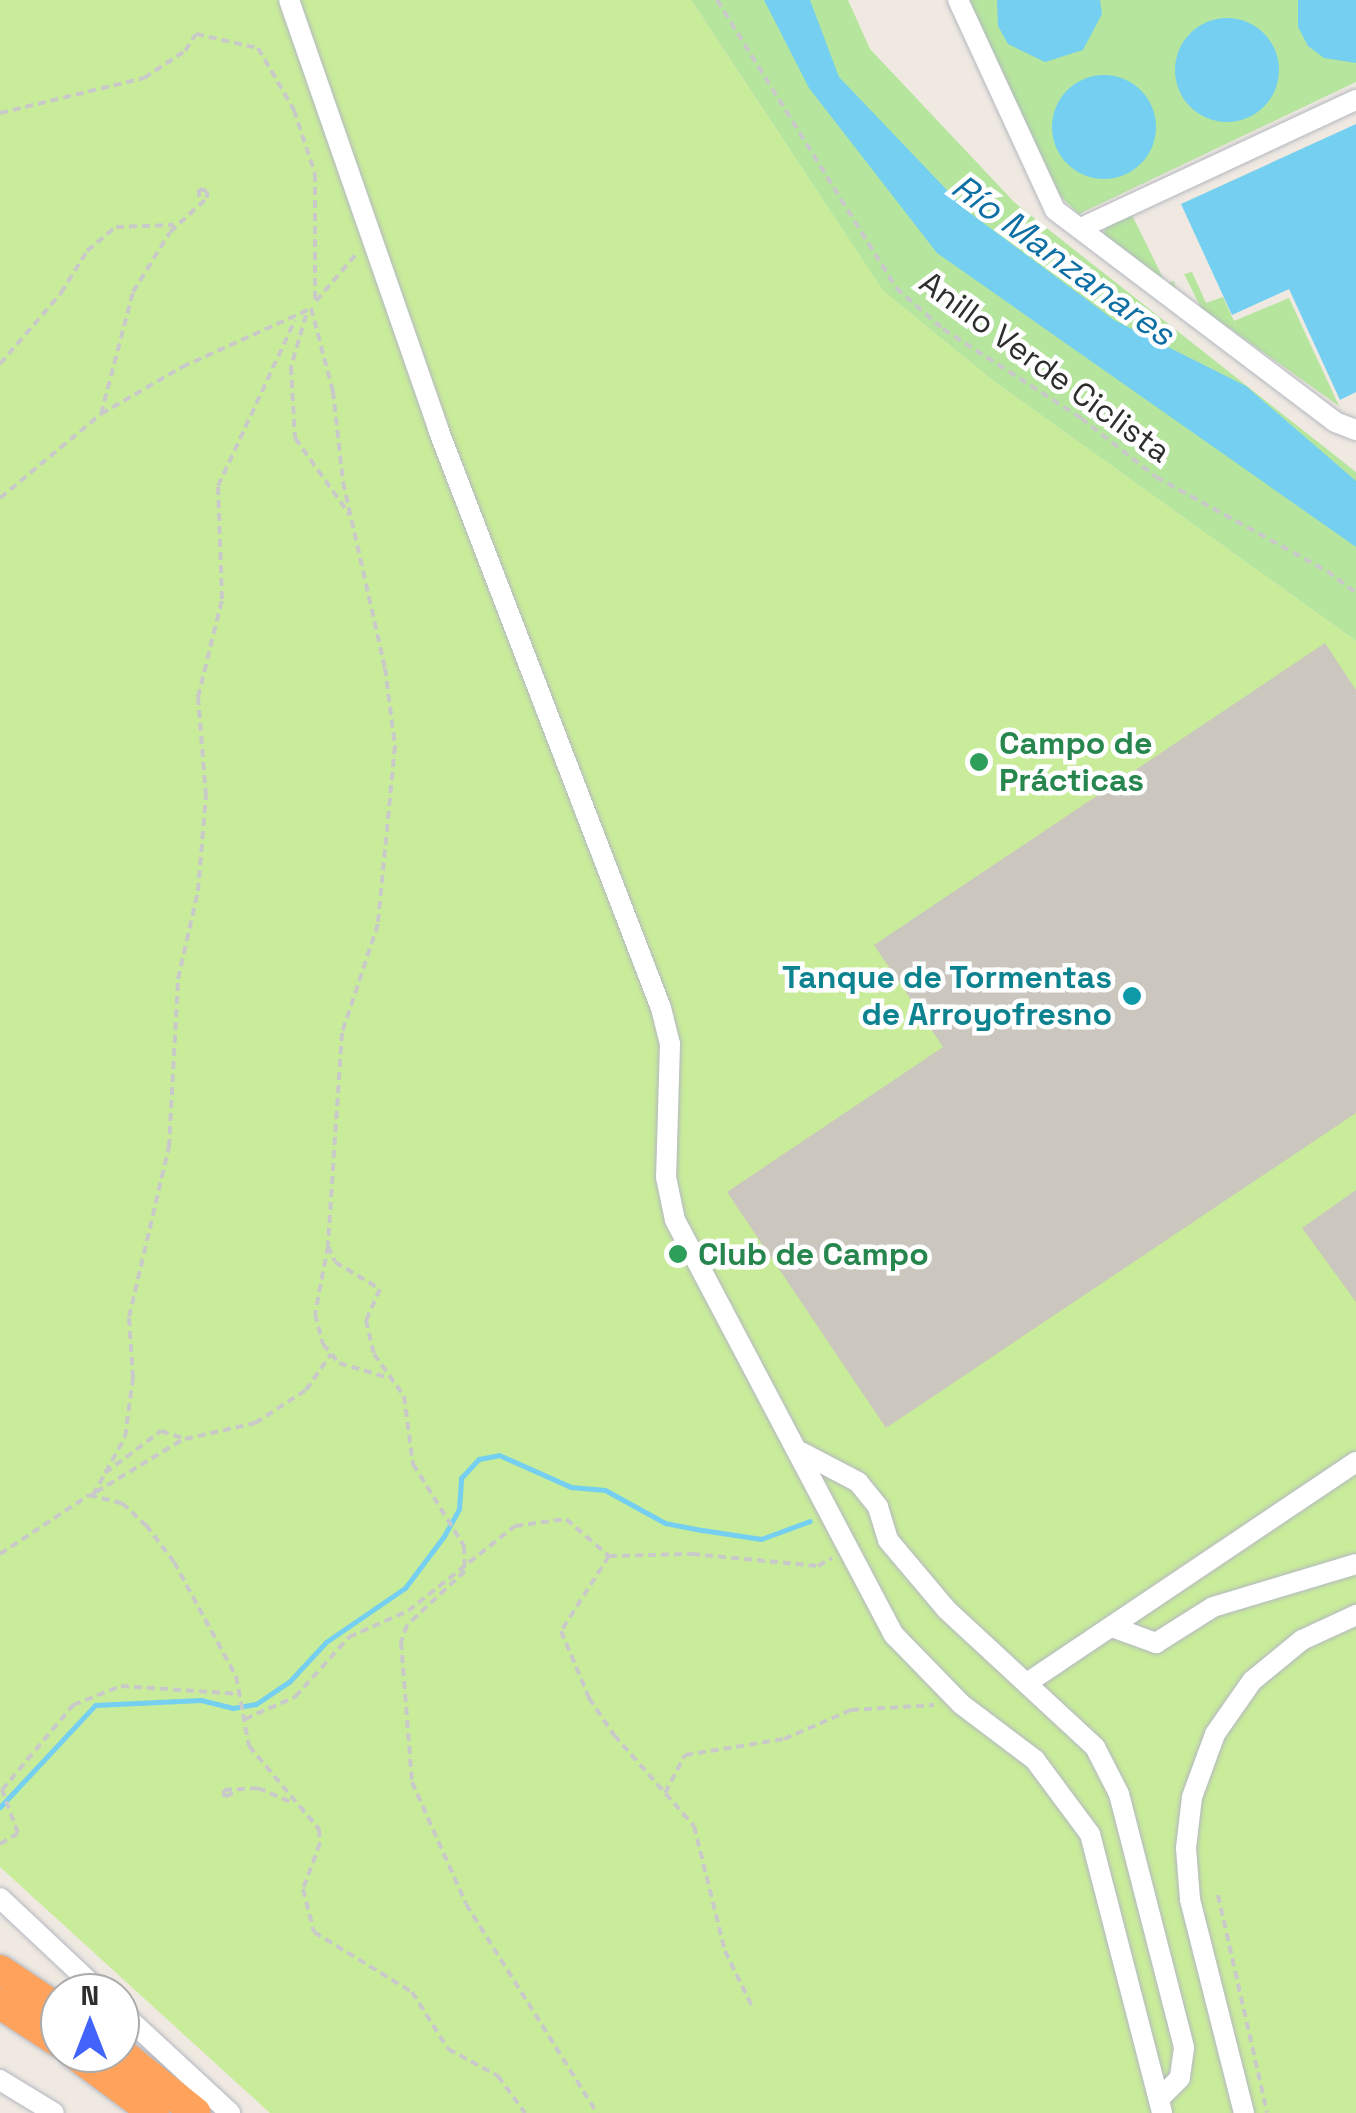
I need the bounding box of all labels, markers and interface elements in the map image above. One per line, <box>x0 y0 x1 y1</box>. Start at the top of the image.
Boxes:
water label: Río Manzanares <box>944 165 1182 355</box>
street label: Anillo Verde Ciclista <box>912 263 1178 471</box>
place label: Campo de Prácticas <box>999 725 1152 800</box>
marker: Campo de Prácticas <box>968 751 990 773</box>
place label: Tanque de Tormentas de Arroyofresno <box>781 959 1112 1034</box>
marker: Tanque de Tormentas de Arroyofresno <box>1121 985 1143 1007</box>
place label: Club de Campo <box>698 1235 929 1273</box>
marker: Club de Campo <box>667 1243 689 1265</box>
north arrow <box>40 1973 140 2073</box>
text: N <box>81 1977 99 2013</box>

